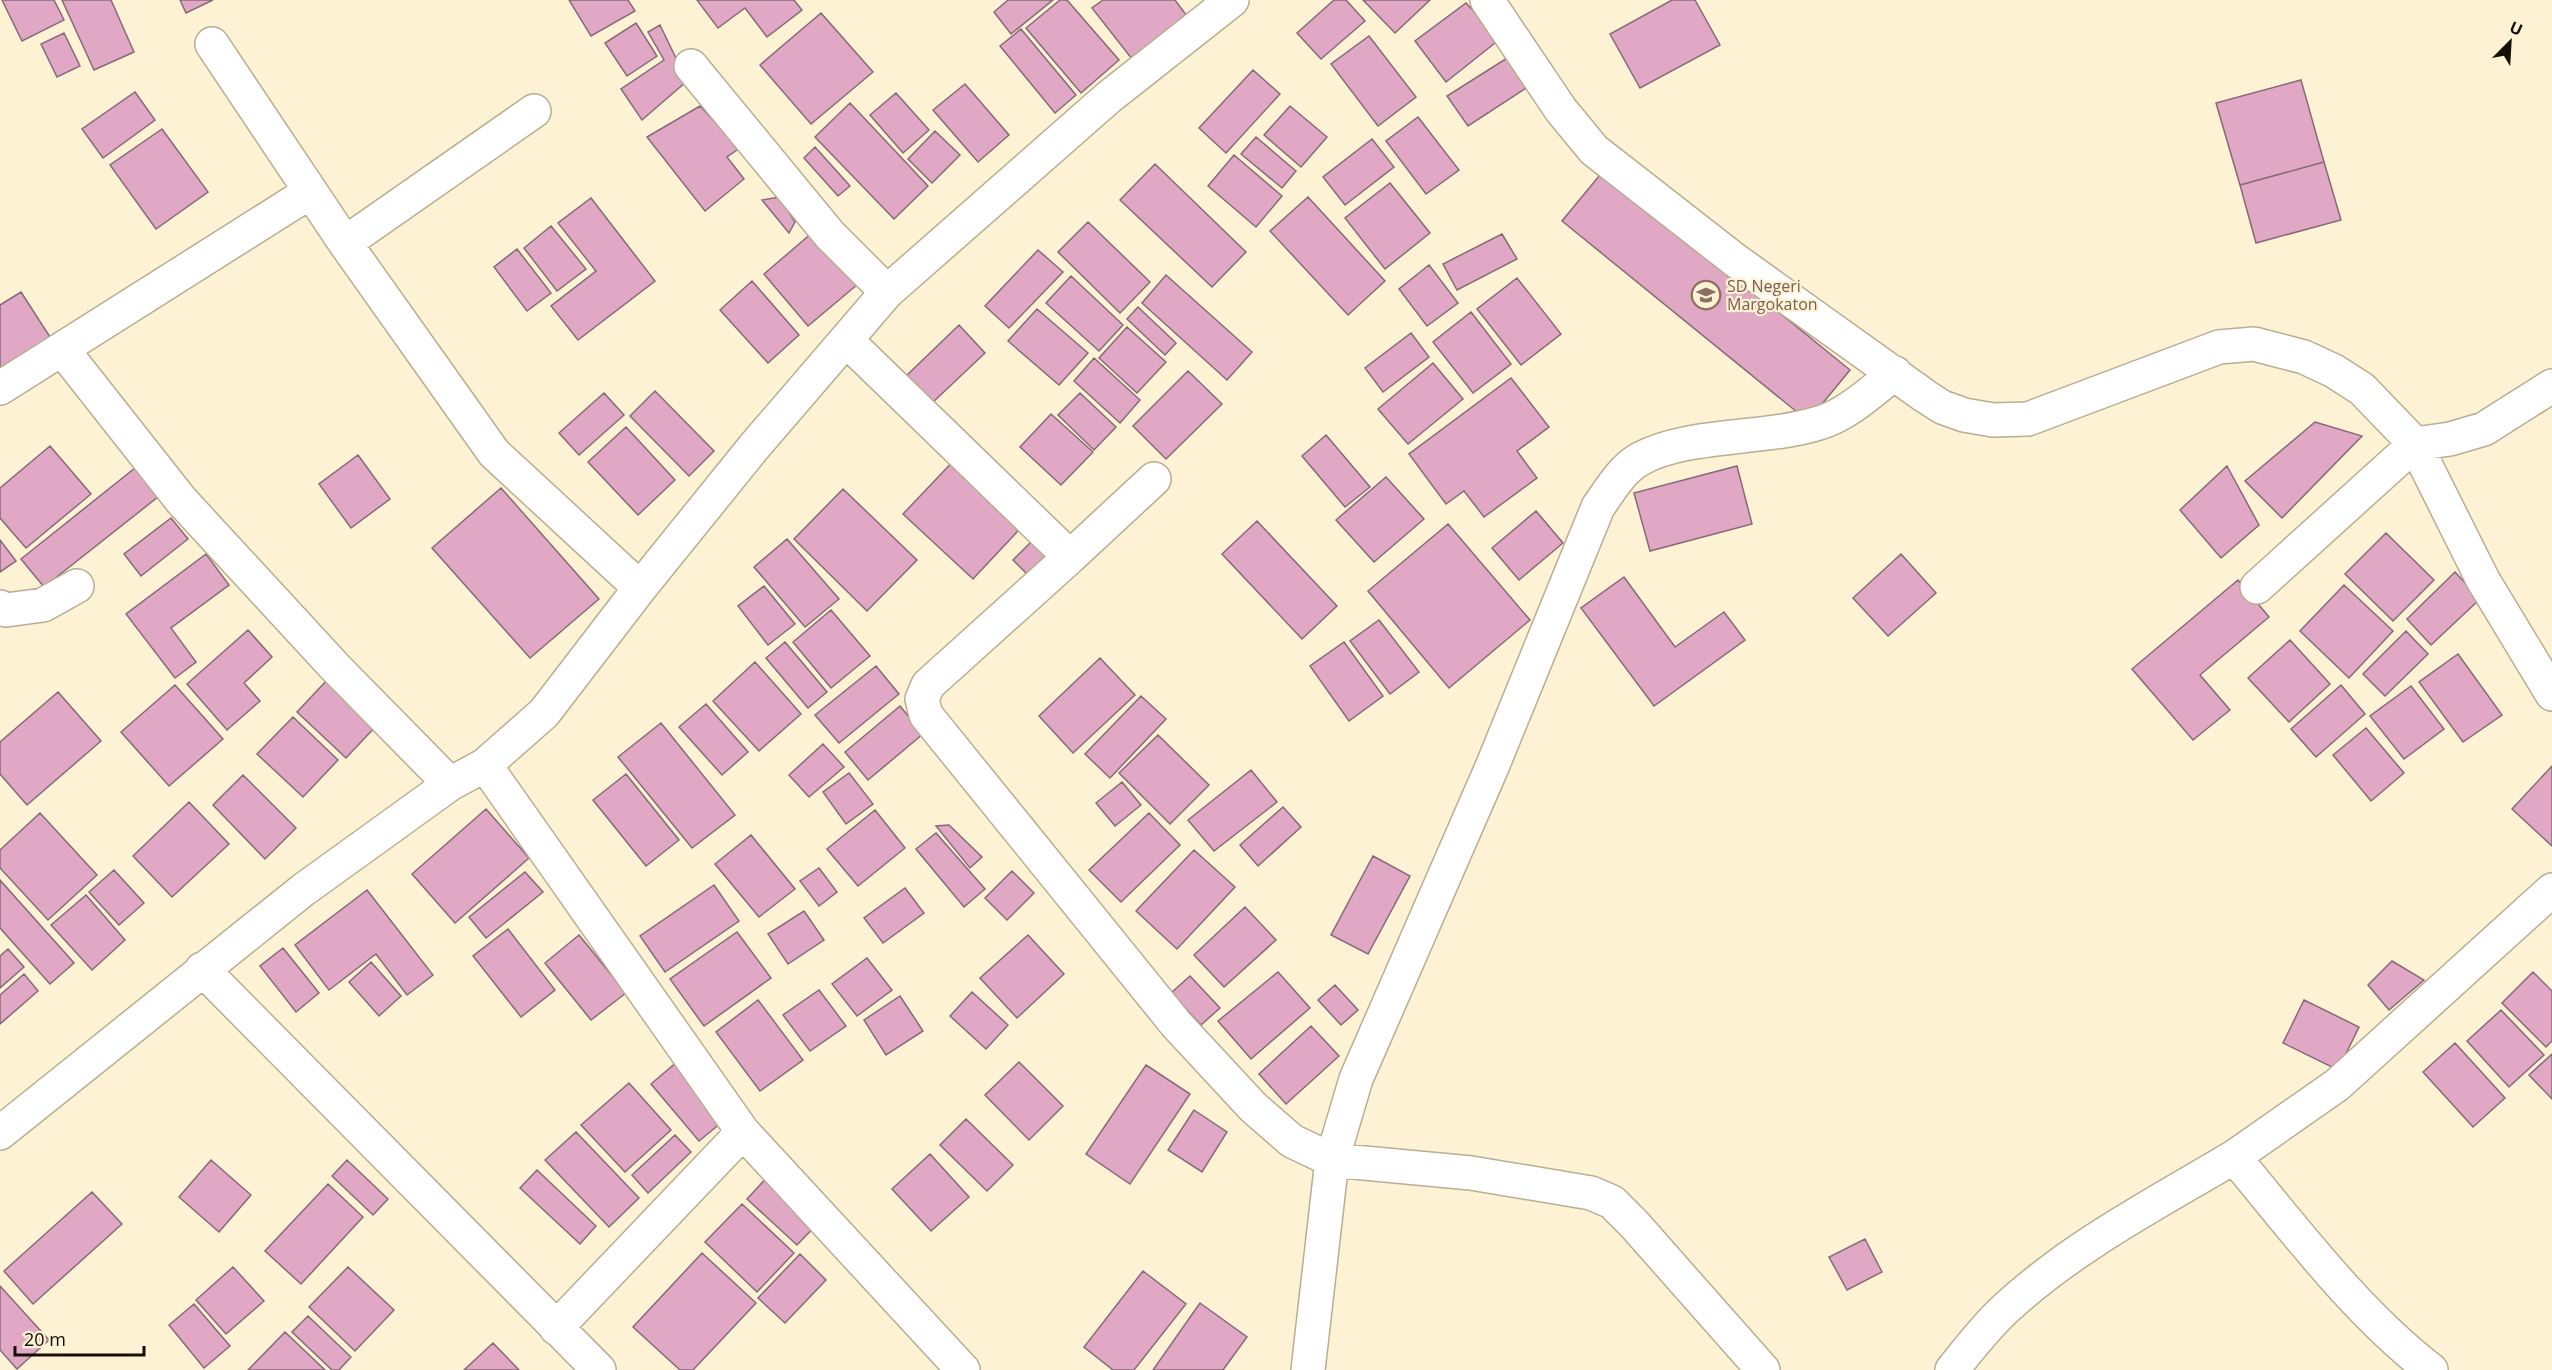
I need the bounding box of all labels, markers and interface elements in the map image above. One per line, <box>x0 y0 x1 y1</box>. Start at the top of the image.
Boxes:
north arrow <box>2480 12 2540 72</box>
text: U <box>2506 16 2526 41</box>
place label: SD Negeri Margokaton <box>1727 275 1818 315</box>
school or university icon: SD Negeri Margokaton <box>1690 279 1722 311</box>
scale bar <box>15 1319 144 1357</box>
text: 20 m <box>24 1327 66 1351</box>

